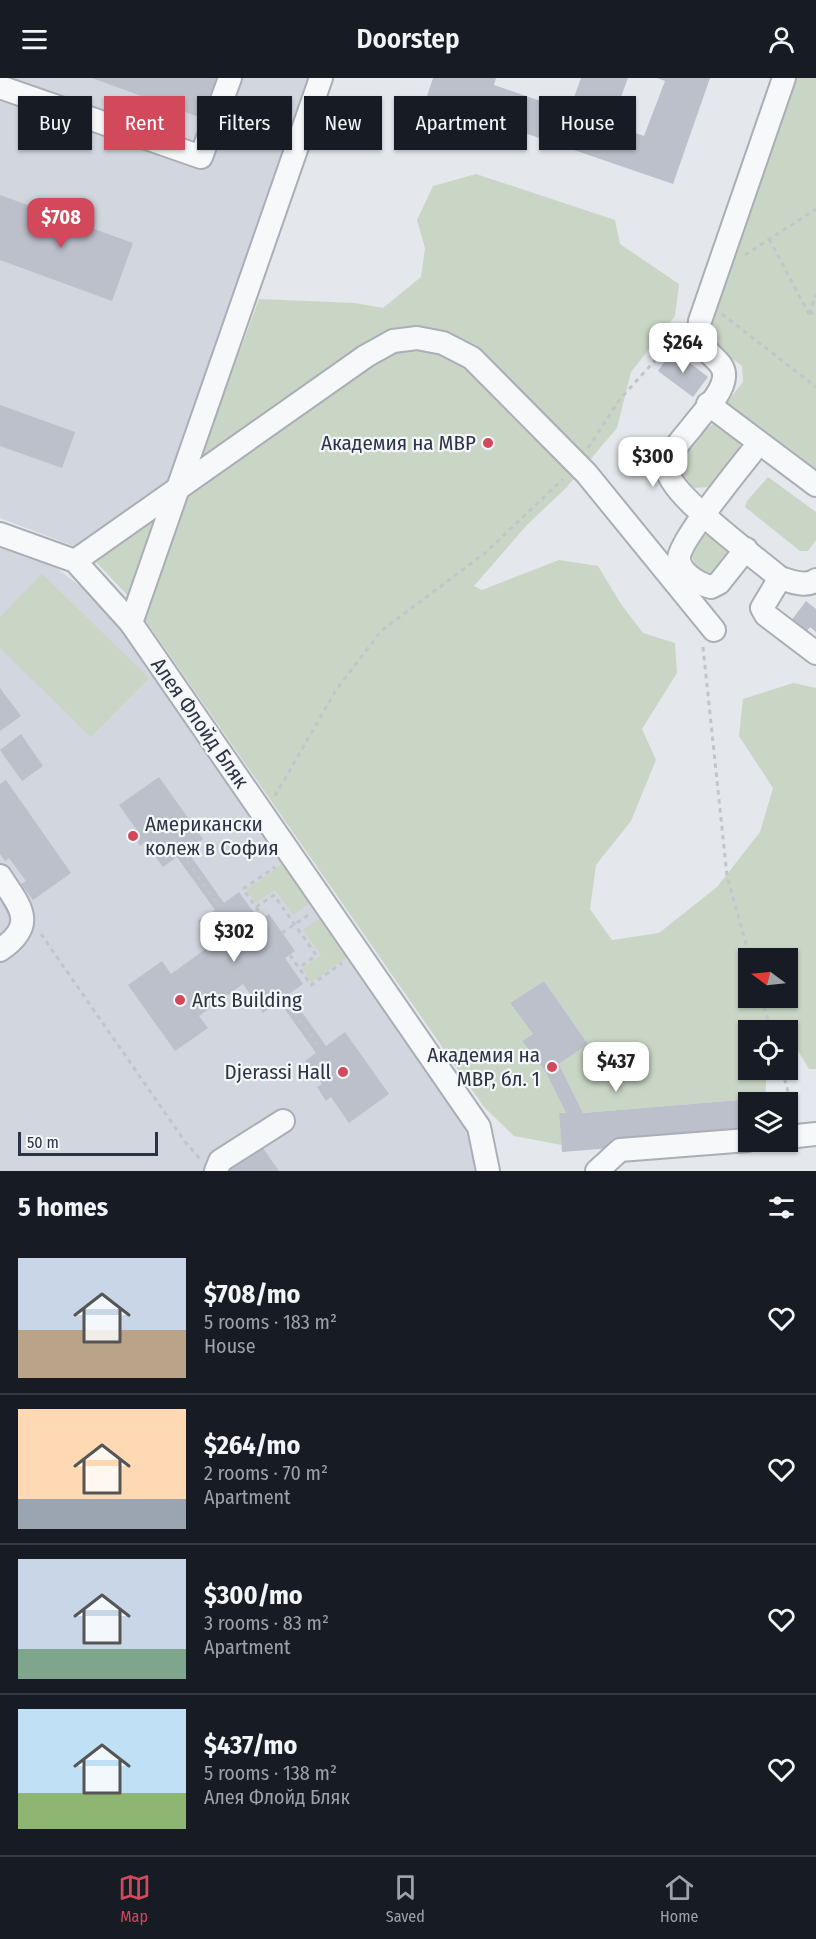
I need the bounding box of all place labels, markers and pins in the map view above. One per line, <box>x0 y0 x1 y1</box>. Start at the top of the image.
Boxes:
pin: $708 <box>25 198 97 249</box>
pin: $264 <box>647 323 719 374</box>
place label: Академия на МВР <box>321 430 476 456</box>
marker: Академия на МВР <box>481 436 495 450</box>
pin: $300 <box>617 437 689 488</box>
place label: Американски колеж в София <box>145 811 279 861</box>
marker: Американски колеж в София <box>126 829 140 843</box>
pin: $302 <box>198 912 270 963</box>
place label: Arts Building <box>192 987 302 1013</box>
marker: Arts Building <box>173 993 187 1007</box>
place label: Академия на МВР, бл. 1 <box>427 1042 540 1092</box>
pin: $437 <box>580 1042 652 1093</box>
place label: Djerassi Hall <box>224 1059 331 1085</box>
marker: Академия на МВР, бл. 1 <box>545 1060 559 1074</box>
marker: Djerassi Hall <box>336 1065 350 1079</box>

